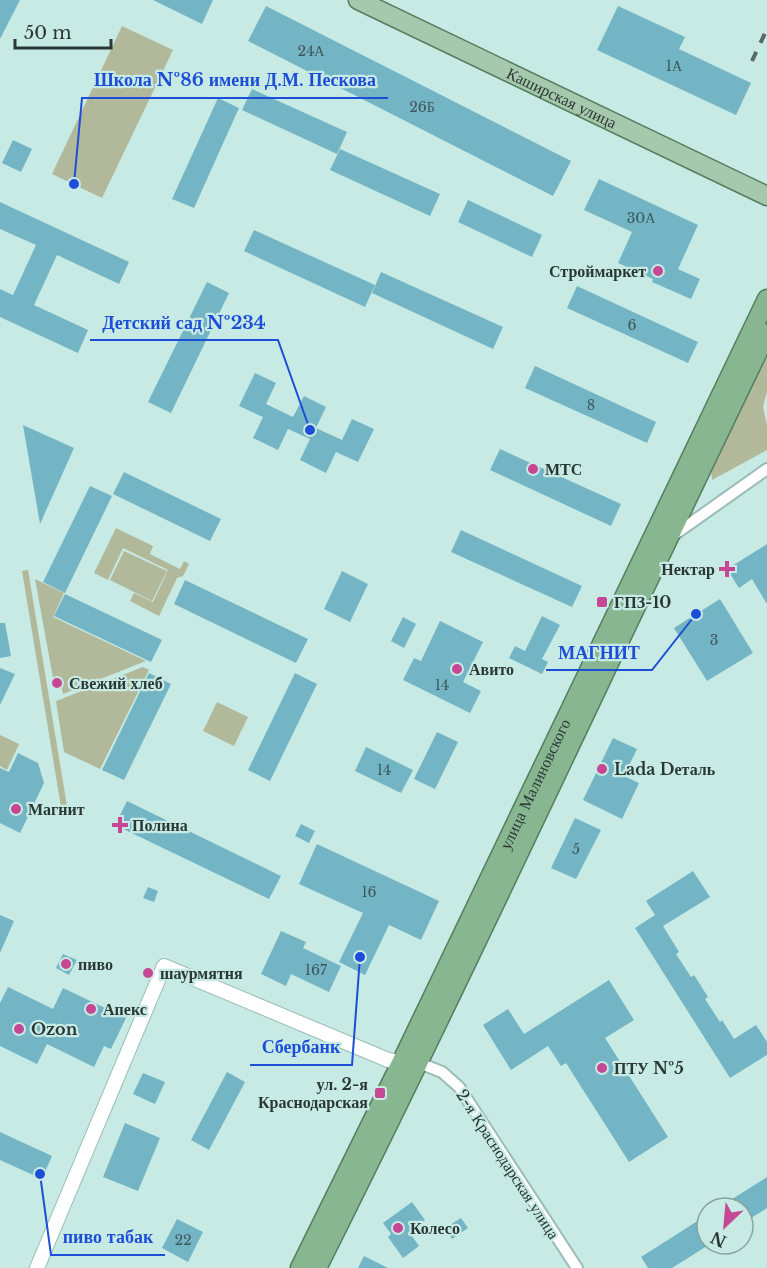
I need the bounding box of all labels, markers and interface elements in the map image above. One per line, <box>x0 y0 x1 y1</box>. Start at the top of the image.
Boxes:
scale bar <box>15 12 111 50</box>
text: 50 m <box>24 22 72 44</box>
house number: 24А <box>298 42 325 60</box>
house number: 1А <box>666 57 683 75</box>
callout: Школа №86 имени Д.М. Пескова <box>82 62 388 98</box>
street label: Каширская улица <box>504 63 620 133</box>
text: Школа №86 имени Д.М. Пескова <box>94 69 376 91</box>
house number: 26Б <box>409 98 435 116</box>
house number: 30А <box>627 209 656 227</box>
place label: Строймаркет <box>549 261 646 281</box>
marker: Строймаркет <box>651 264 665 278</box>
callout: Детский сад №234 <box>90 304 278 340</box>
text: Детский сад №234 <box>102 312 266 334</box>
house number: 6 <box>627 316 637 334</box>
house number: 8 <box>587 396 595 414</box>
place label: МТС <box>545 459 582 479</box>
marker: МТС <box>526 462 540 476</box>
place label: Нектар <box>661 559 715 579</box>
marker: Нектар <box>720 562 734 576</box>
place label: ГПЗ-10 <box>614 592 671 612</box>
marker: ГПЗ-10 <box>595 595 609 609</box>
house number: 3 <box>710 631 718 649</box>
callout: МАГНИТ <box>546 634 652 670</box>
text: МАГНИТ <box>558 642 640 664</box>
place label: Авито <box>469 659 514 679</box>
marker: Авито <box>450 662 464 676</box>
place label: Свежий хлеб <box>69 673 163 693</box>
marker: Свежий хлеб <box>50 676 64 690</box>
house number: 14 <box>435 676 449 694</box>
street label: улица Малиновского <box>495 715 574 852</box>
place label: Lada Dеталь <box>614 759 716 779</box>
house number: 14 <box>377 761 391 779</box>
marker: Lada Dеталь <box>595 762 609 776</box>
place label: Магнит <box>28 799 85 819</box>
marker: Магнит <box>9 802 23 816</box>
place label: Полина <box>132 815 188 835</box>
marker: Полина <box>113 818 127 832</box>
house number: 5 <box>572 840 580 858</box>
house number: 16 <box>361 883 377 901</box>
place label: пиво <box>78 954 113 974</box>
marker: пиво <box>59 957 73 971</box>
house number: 167 <box>305 961 328 979</box>
place label: шаурмятня <box>160 963 243 983</box>
marker: шаурмятня <box>141 966 155 980</box>
place label: Апекс <box>103 999 147 1019</box>
marker: Апекс <box>84 1002 98 1016</box>
place label: Ozon <box>31 1019 78 1039</box>
marker: Ozon <box>12 1022 26 1036</box>
callout: Сбербанк <box>250 1029 352 1065</box>
text: Сбербанк <box>262 1036 341 1058</box>
place label: ПТУ №5 <box>614 1058 684 1078</box>
marker: ПТУ №5 <box>595 1061 609 1075</box>
place label: ул. 2-я Краснодарская <box>258 1074 368 1112</box>
street label: 2-я Краснодарская улица <box>452 1085 564 1243</box>
marker: ул. 2-я Краснодарская <box>373 1086 387 1100</box>
north arrow <box>695 1196 755 1256</box>
place label: Колесо <box>410 1218 460 1238</box>
callout: пиво табак <box>51 1219 165 1255</box>
marker: Колесо <box>391 1221 405 1235</box>
text: пиво табак <box>63 1226 154 1248</box>
text: N <box>707 1227 730 1252</box>
house number: 22 <box>174 1231 192 1249</box>

